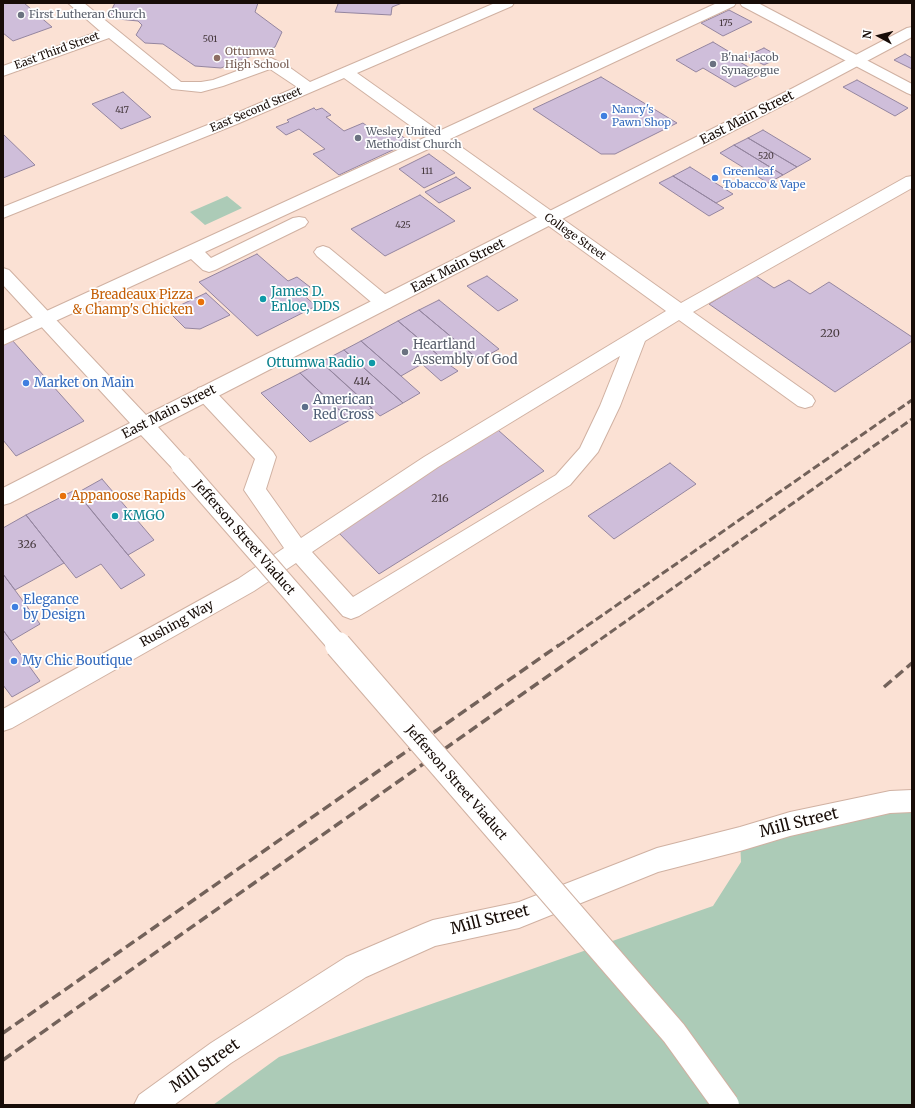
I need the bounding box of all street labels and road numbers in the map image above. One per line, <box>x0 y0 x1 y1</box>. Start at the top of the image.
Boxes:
street label: East Third Street <box>13 30 101 72</box>
street label: East Second Street <box>208 85 304 135</box>
street label: East Main Street <box>697 88 797 148</box>
street label: College Street <box>542 211 608 263</box>
street label: East Main Street <box>408 236 508 296</box>
street label: East Main Street <box>119 382 219 442</box>
street label: Jefferson Street Viaduct <box>190 477 298 599</box>
street label: Rushing Way <box>137 597 217 651</box>
street label: Jefferson Street Viaduct <box>402 722 510 844</box>
street label: Mill Street <box>758 804 840 842</box>
street label: Mill Street <box>449 901 531 939</box>
street label: Mill Street <box>167 1035 243 1097</box>

